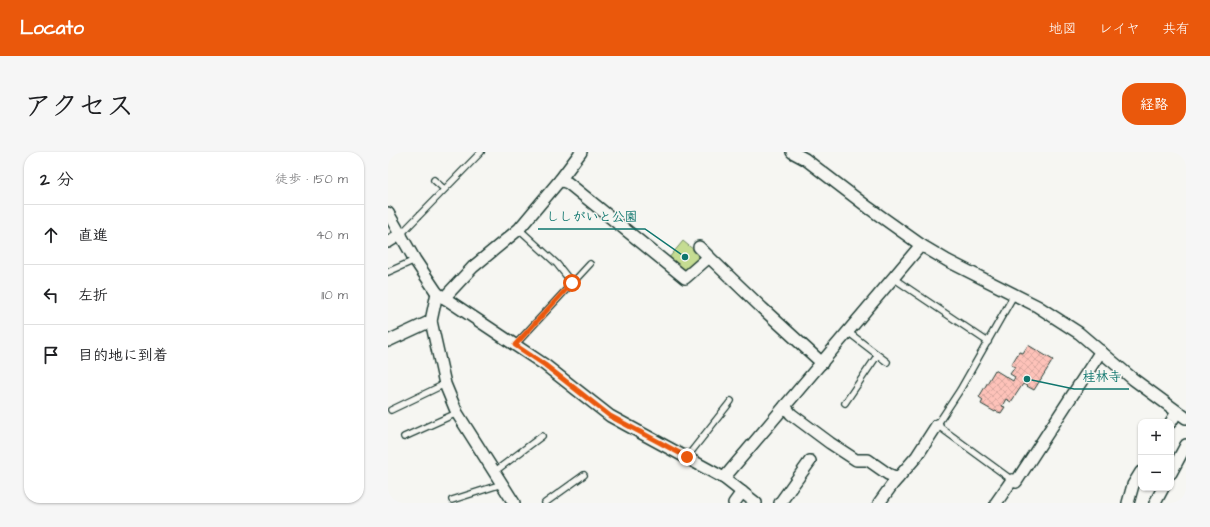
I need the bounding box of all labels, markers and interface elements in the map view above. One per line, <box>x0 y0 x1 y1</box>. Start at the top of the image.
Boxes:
text: Locato <box>20 15 84 42</box>
text: 地図 <box>1049 19 1077 39</box>
text: レイヤ <box>1099 19 1140 39</box>
text: 共有 <box>1162 19 1190 39</box>
button: 経路 <box>1122 83 1186 125</box>
text: アクセス <box>24 87 134 126</box>
text: 2 分 <box>40 168 74 192</box>
text: 徒歩 · 150 m <box>275 170 348 188</box>
callout: ししがいと公園 <box>538 204 645 229</box>
text: ししがいと公園 <box>546 208 638 226</box>
icon: ahead <box>40 224 62 246</box>
text: 直進 <box>78 225 108 246</box>
text: 40 m <box>316 226 348 244</box>
route start <box>563 274 581 292</box>
icon: left <box>40 284 62 306</box>
text: 左折 <box>78 285 108 306</box>
text: 110 m <box>321 286 348 304</box>
icon: arrive <box>40 344 62 366</box>
text: 目的地に到着 <box>78 345 168 366</box>
callout: 桂林寺 <box>1074 364 1129 389</box>
text: 桂林寺 <box>1082 368 1122 386</box>
map controls <box>1138 419 1174 491</box>
button: + <box>1138 419 1174 455</box>
route end <box>678 448 696 466</box>
button: − <box>1138 455 1174 491</box>

